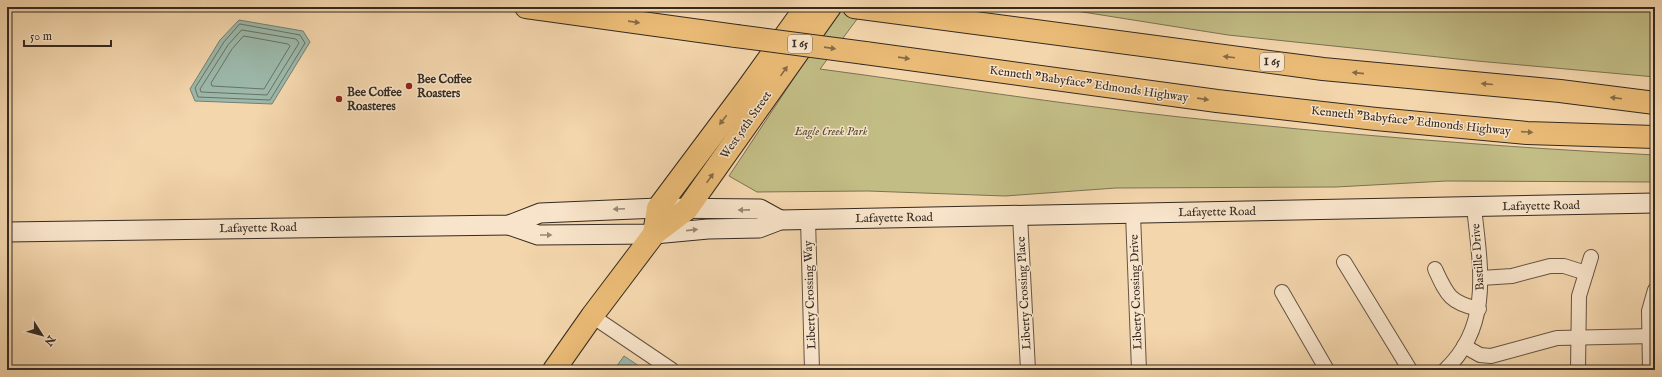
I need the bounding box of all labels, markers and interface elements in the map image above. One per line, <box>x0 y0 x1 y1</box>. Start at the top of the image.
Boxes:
one-way arrow <box>628 19 640 25</box>
scale bar <box>24 22 111 48</box>
text: 50 m <box>30 29 52 44</box>
road number: I 65 <box>788 35 812 53</box>
one-way arrow <box>824 45 836 51</box>
road number: I 65 <box>1260 53 1284 71</box>
one-way arrow <box>1222 54 1235 60</box>
one-way arrow <box>898 55 910 61</box>
street label: Kenneth "Babyface" Edmonds Highway <box>989 63 1190 105</box>
one-way arrow <box>780 66 788 77</box>
one-way arrow <box>1352 69 1364 76</box>
place label: Bee Coffee Roasters <box>417 72 472 101</box>
marker: Bee Coffee Roasters <box>404 81 414 91</box>
one-way arrow <box>1481 81 1493 88</box>
place label: Bee Coffee Roasteres <box>347 85 402 114</box>
street label: West 56th Street <box>717 88 775 162</box>
marker: Bee Coffee Roasteres <box>334 94 344 104</box>
one-way arrow <box>1610 95 1622 101</box>
one-way arrow <box>1197 96 1209 102</box>
street label: Kenneth "Babyface" Edmonds Highway <box>1310 103 1512 139</box>
one-way arrow <box>719 115 727 126</box>
park label: Eagle Creek Park <box>793 124 868 140</box>
one-way arrow <box>1521 129 1533 136</box>
one-way arrow <box>705 172 714 183</box>
street label: Lafayette Road <box>1502 198 1581 214</box>
street label: Lafayette Road <box>1178 204 1257 220</box>
one-way arrow <box>613 206 625 213</box>
one-way arrow <box>738 206 750 213</box>
street label: Lafayette Road <box>855 210 934 226</box>
street label: Lafayette Road <box>219 220 298 236</box>
street label: Bastille Drive <box>1468 222 1488 291</box>
one-way arrow <box>686 227 699 234</box>
one-way arrow <box>540 232 553 238</box>
street label: Liberty Crossing Drive <box>1126 234 1146 350</box>
street label: Liberty Crossing Place <box>1014 236 1034 350</box>
street label: Liberty Crossing Way <box>801 240 819 350</box>
north arrow <box>22 315 62 355</box>
text: N <box>41 332 58 349</box>

